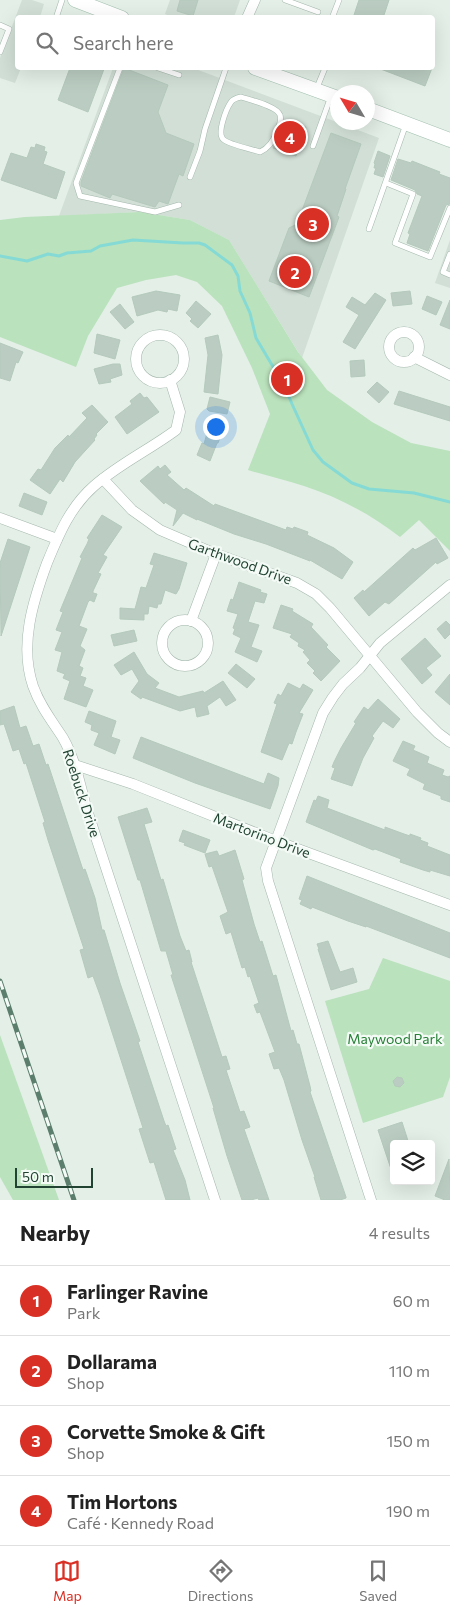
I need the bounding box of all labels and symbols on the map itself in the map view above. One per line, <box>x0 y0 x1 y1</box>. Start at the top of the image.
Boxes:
north arrow <box>330 85 375 130</box>
pin: 4 <box>274 118 306 156</box>
pin: 3 <box>297 205 329 243</box>
pin: 2 <box>279 253 311 291</box>
pin: 1 <box>271 360 303 398</box>
your location <box>203 414 229 440</box>
street label: Garthwood Drive <box>186 534 294 588</box>
street label: Roebuck Drive <box>60 747 104 839</box>
street label: Martorino Drive <box>211 809 313 861</box>
park label: Maywood Park <box>347 1030 443 1047</box>
scale bar <box>15 1165 92 1188</box>

